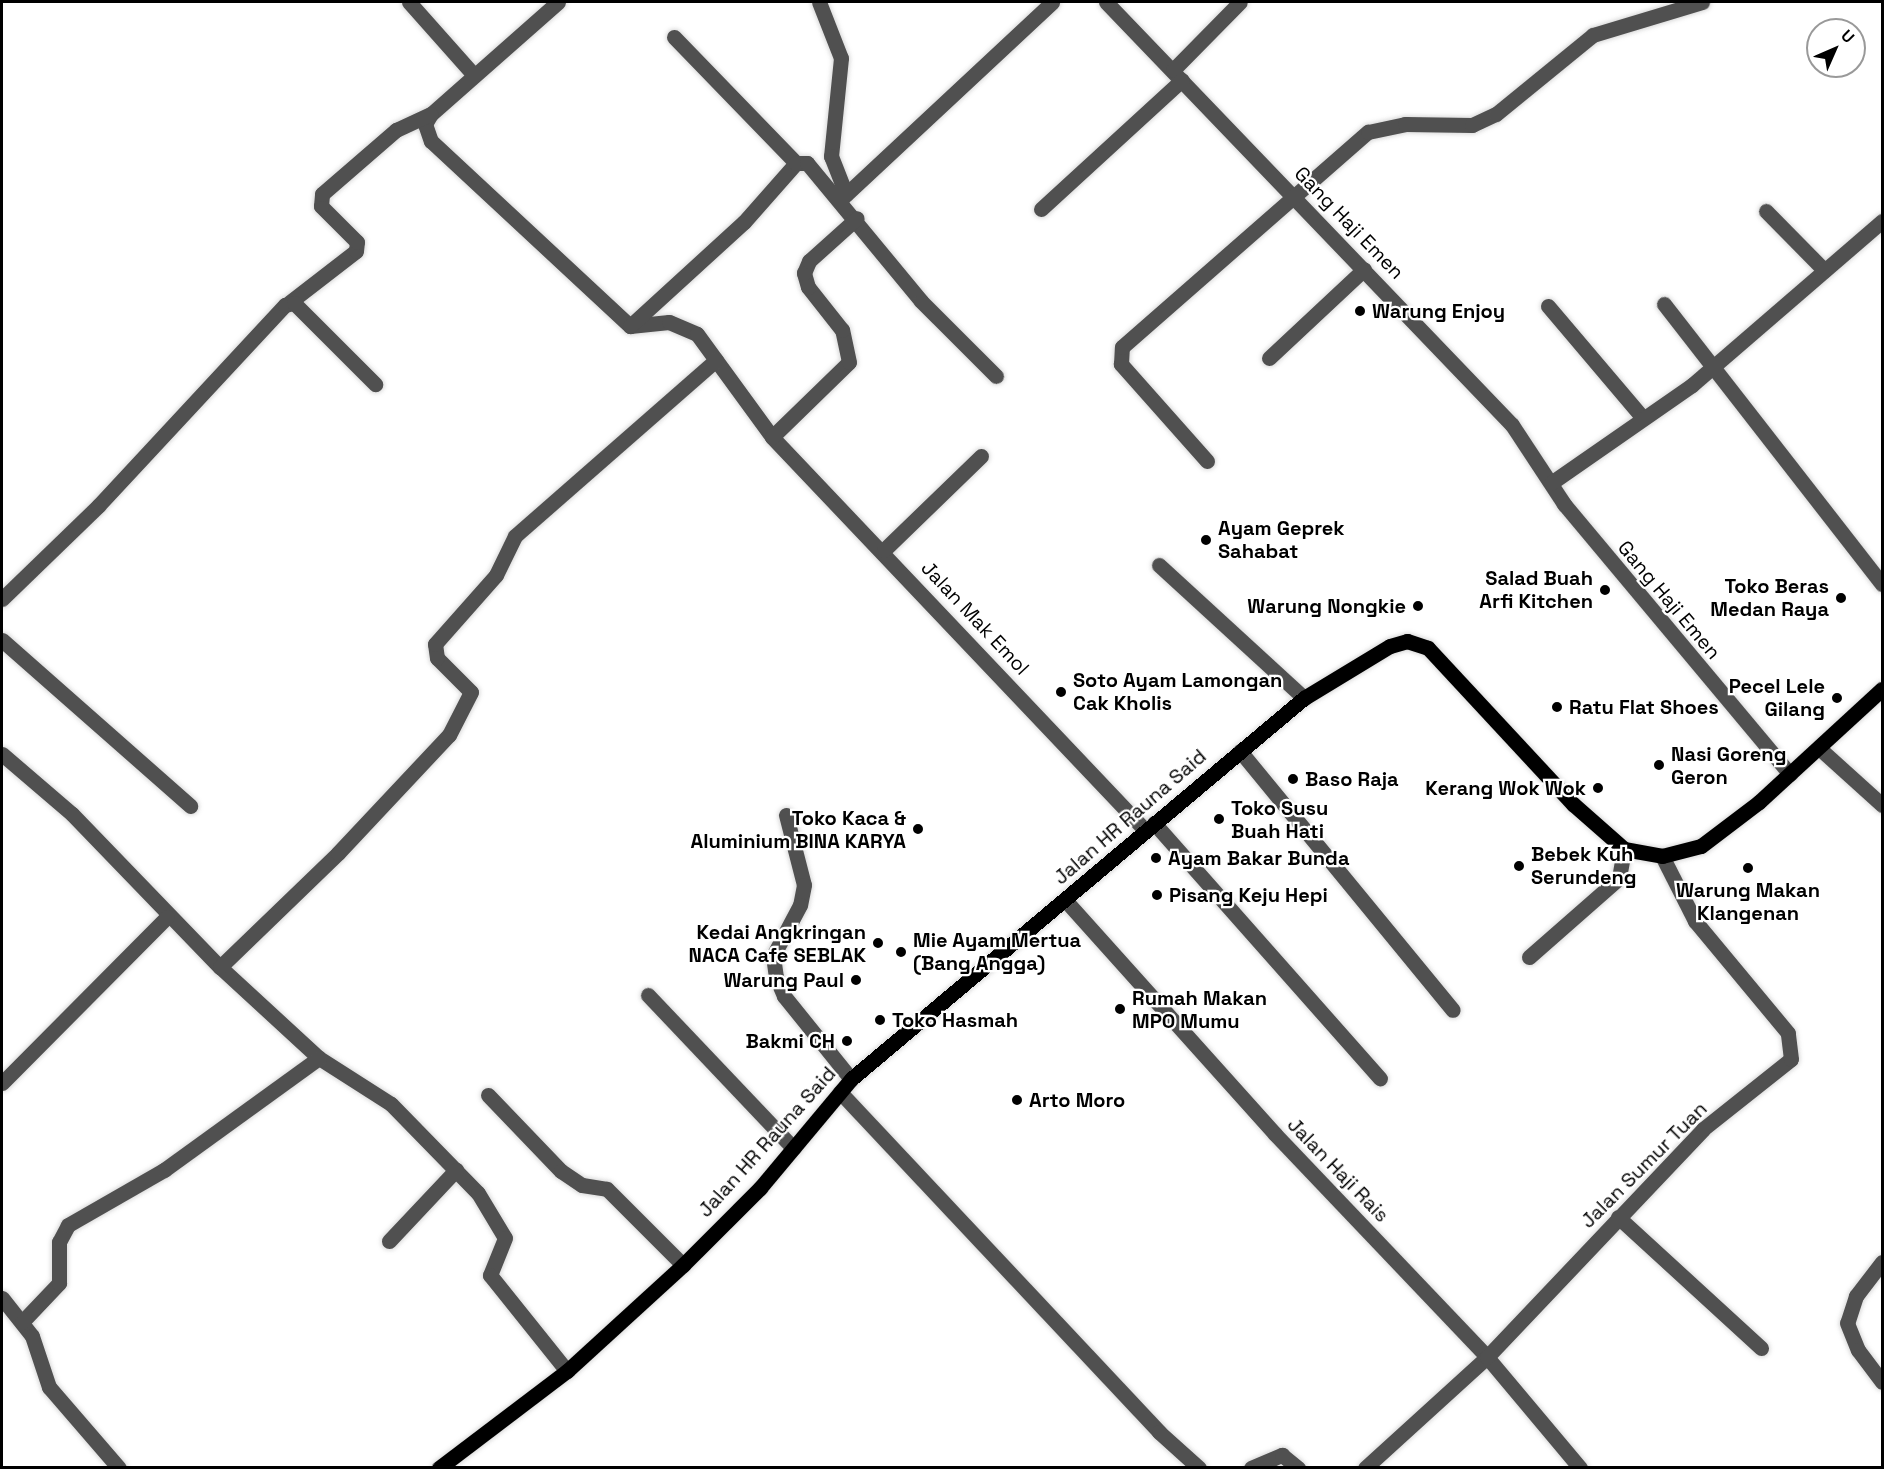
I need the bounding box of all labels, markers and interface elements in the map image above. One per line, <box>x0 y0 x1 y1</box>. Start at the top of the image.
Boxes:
north arrow <box>1806 18 1866 78</box>
text: U <box>1836 25 1859 48</box>
street label: Gang Haji Emen <box>1289 162 1409 284</box>
place label: Warung Enjoy <box>1372 299 1505 323</box>
marker: Warung Enjoy <box>1353 304 1367 318</box>
place label: Ayam Geprek Sahabat <box>1218 516 1345 563</box>
marker: Ayam Geprek Sahabat <box>1199 533 1213 547</box>
street label: Gang Haji Emen <box>1613 536 1725 664</box>
street label: Jalan Mak Emol <box>916 556 1034 680</box>
place label: Salad Buah Arfi Kitchen <box>1479 566 1593 613</box>
place label: Toko Beras Medan Raya <box>1710 574 1829 621</box>
marker: Salad Buah Arfi Kitchen <box>1598 583 1612 597</box>
marker: Toko Beras Medan Raya <box>1834 591 1848 605</box>
place label: Warung Nongkie <box>1247 594 1406 618</box>
marker: Warung Nongkie <box>1411 599 1425 613</box>
place label: Soto Ayam Lamongan Cak Kholis <box>1073 668 1283 715</box>
place label: Pecel Lele Gilang <box>1729 674 1825 721</box>
marker: Soto Ayam Lamongan Cak Kholis <box>1054 685 1068 699</box>
marker: Pecel Lele Gilang <box>1830 691 1844 705</box>
place label: Ratu Flat Shoes <box>1569 695 1719 719</box>
marker: Ratu Flat Shoes <box>1550 700 1564 714</box>
place label: Nasi Goreng Geron <box>1671 742 1786 789</box>
street label: Jalan HR Rauna Said <box>1049 744 1211 890</box>
marker: Nasi Goreng Geron <box>1652 758 1666 772</box>
place label: Baso Raja <box>1305 767 1399 791</box>
marker: Baso Raja <box>1286 772 1300 786</box>
place label: Kerang Wok Wok <box>1425 776 1586 800</box>
marker: Kerang Wok Wok <box>1591 781 1605 795</box>
place label: Toko Susu Buah Hati <box>1231 796 1328 843</box>
place label: Toko Kaca & Aluminium BINA KARYA <box>690 806 906 853</box>
marker: Toko Susu Buah Hati <box>1212 812 1226 826</box>
marker: Toko Kaca & Aluminium BINA KARYA <box>911 822 925 836</box>
place label: Bebek Kuh Serundeng <box>1531 843 1637 890</box>
place label: Ayam Bakar Bunda <box>1168 846 1349 870</box>
marker: Ayam Bakar Bunda <box>1149 851 1163 865</box>
marker: Bebek Kuh Serundeng <box>1512 859 1526 873</box>
marker: Warung Makan Klangenan <box>1741 861 1755 875</box>
place label: Warung Makan Klangenan <box>1676 878 1820 925</box>
place label: Pisang Keju Hepi <box>1169 883 1328 907</box>
marker: Pisang Keju Hepi <box>1150 888 1164 902</box>
place label: Kedai Angkringan NACA Cafe SEBLAK <box>688 920 866 967</box>
place label: Mie Ayam Mertua (Bang Angga) <box>913 928 1081 975</box>
marker: Kedai Angkringan NACA Cafe SEBLAK <box>871 936 885 950</box>
marker: Mie Ayam Mertua (Bang Angga) <box>894 945 908 959</box>
place label: Warung Paul <box>723 968 844 992</box>
marker: Warung Paul <box>849 973 863 987</box>
place label: Rumah Makan MPO Mumu <box>1132 986 1267 1033</box>
marker: Rumah Makan MPO Mumu <box>1113 1002 1127 1016</box>
place label: Toko Hasmah <box>892 1008 1018 1032</box>
marker: Toko Hasmah <box>873 1013 887 1027</box>
place label: Bakmi CH <box>745 1029 835 1053</box>
marker: Bakmi CH <box>840 1034 854 1048</box>
street label: Jalan HR Rauna Said <box>693 1062 841 1222</box>
place label: Arto Moro <box>1029 1088 1125 1112</box>
marker: Arto Moro <box>1010 1093 1024 1107</box>
street label: Jalan Sumur Tuan <box>1576 1097 1712 1233</box>
street label: Jalan Haji Rais <box>1282 1113 1394 1227</box>

